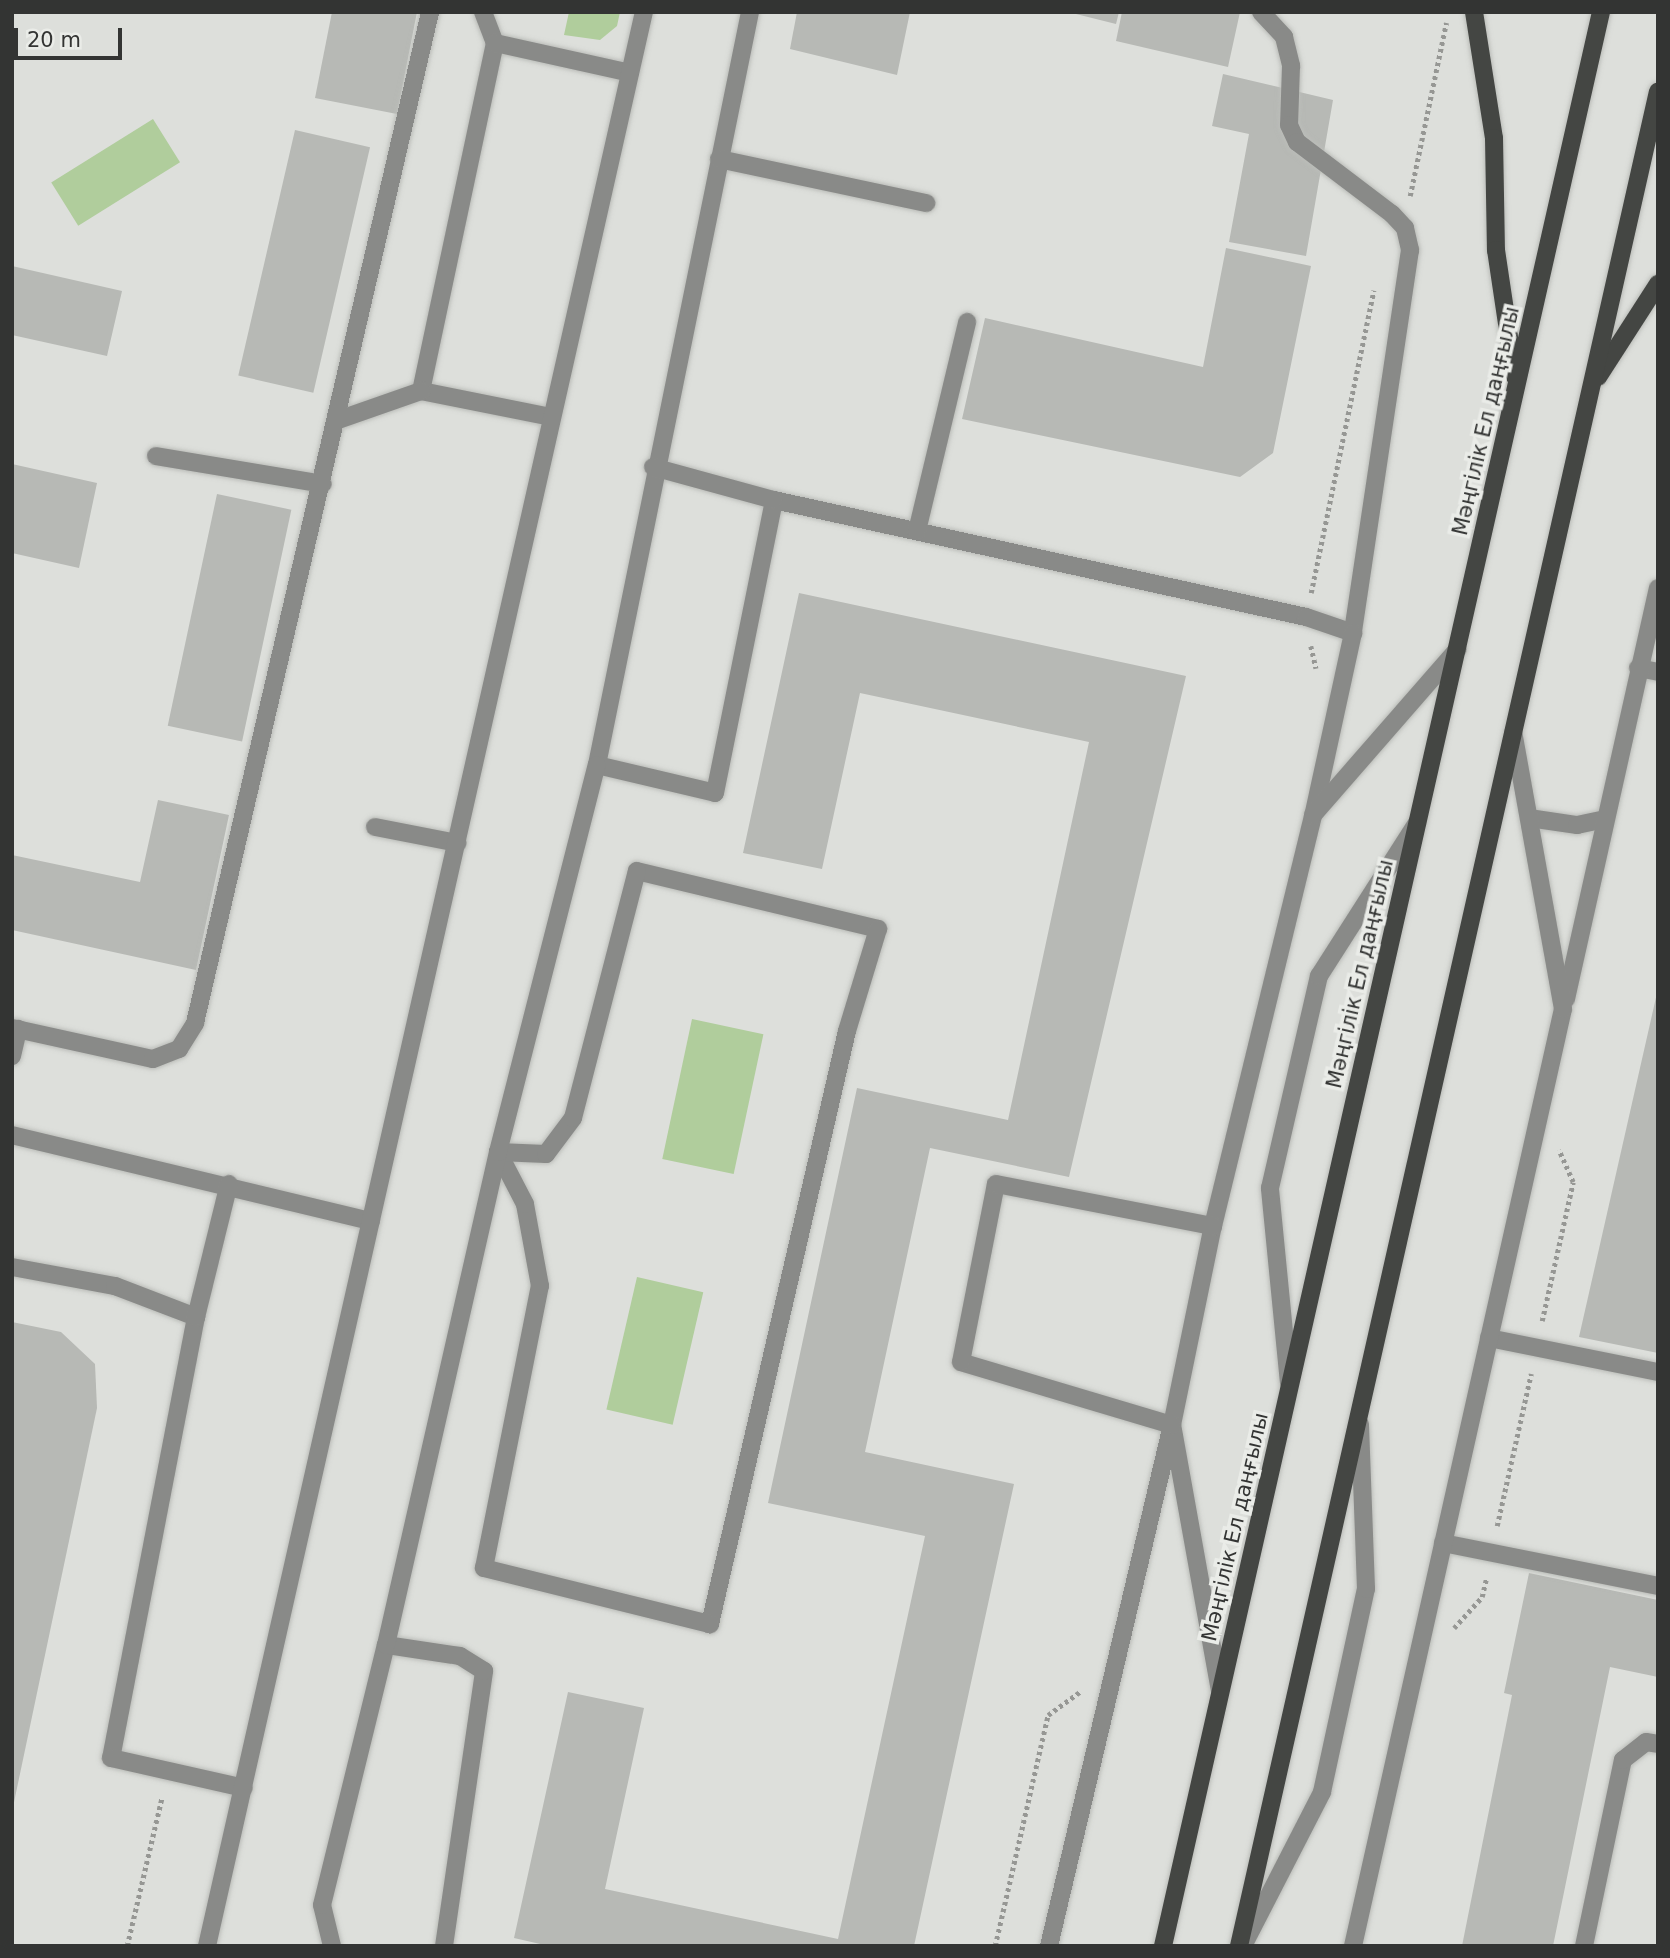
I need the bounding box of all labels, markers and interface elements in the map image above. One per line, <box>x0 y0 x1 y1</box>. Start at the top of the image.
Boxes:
scale bar <box>18 14 126 58</box>
text: 20 m <box>27 28 81 52</box>
street label: Мәңгілік Ел даңғылы <box>1447 304 1525 538</box>
street label: Мәңгілік Ел даңғылы <box>1321 857 1399 1091</box>
street label: Мәңгілік Ел даңғылы <box>1196 1410 1274 1644</box>

